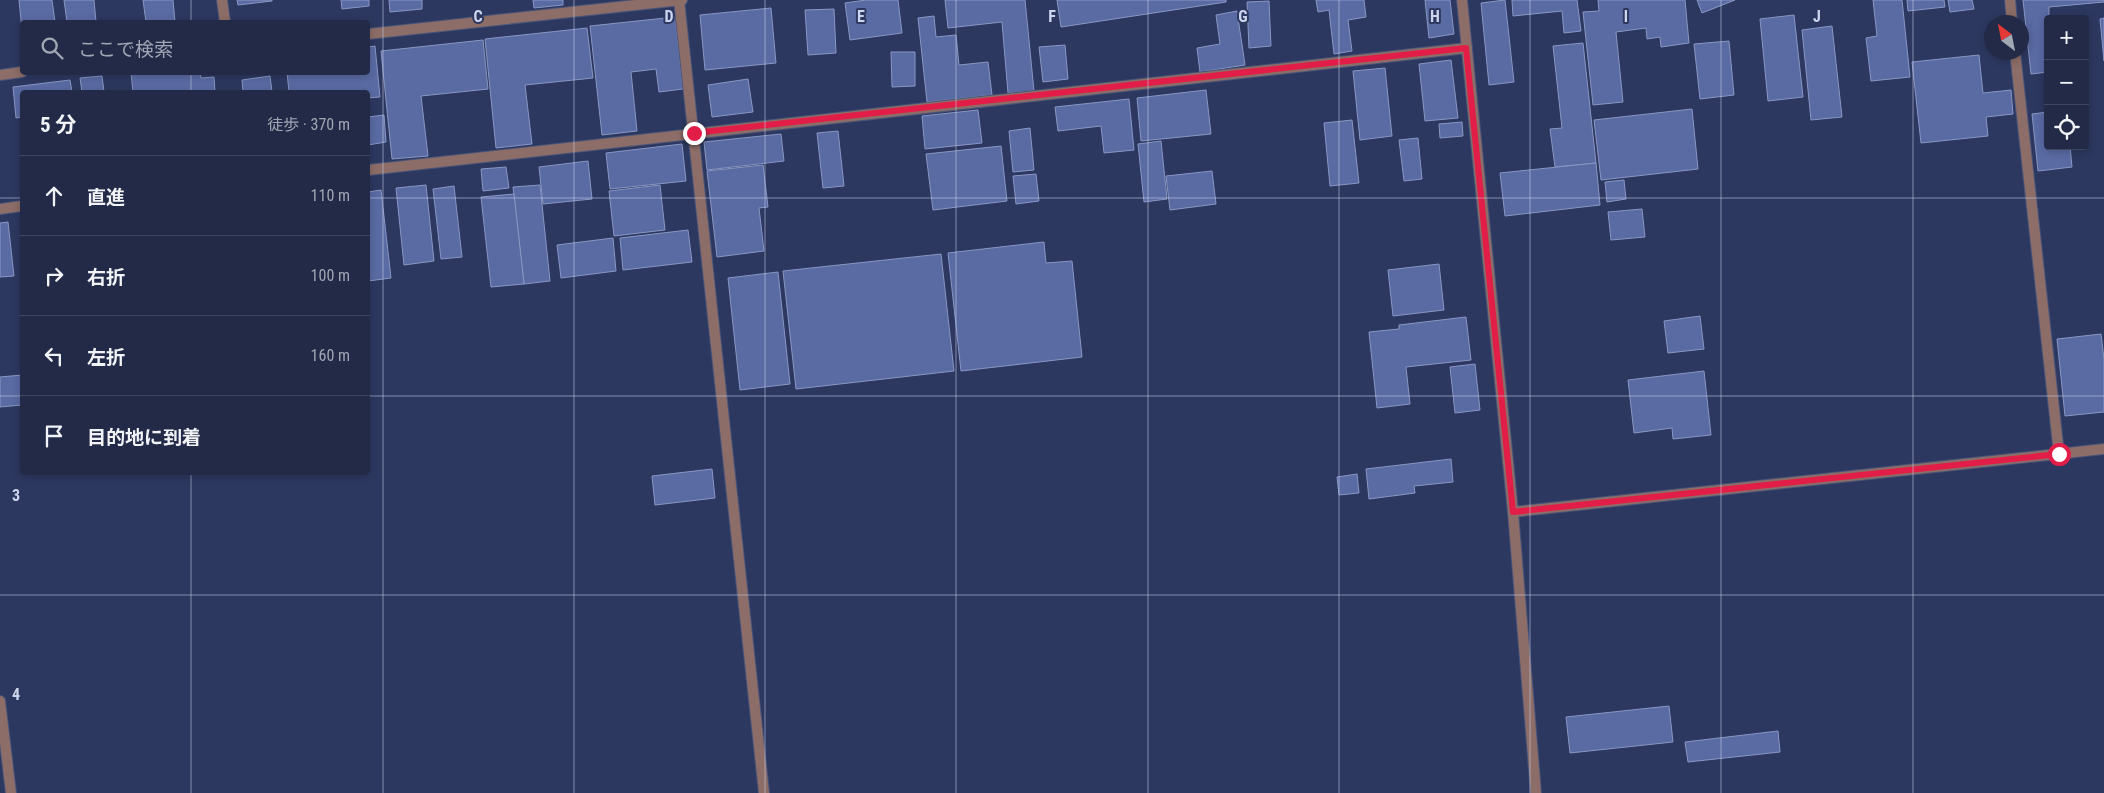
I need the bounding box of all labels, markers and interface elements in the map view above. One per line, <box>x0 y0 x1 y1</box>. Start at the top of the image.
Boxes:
text: C <box>473 7 483 26</box>
text: D <box>664 7 674 26</box>
text: E <box>857 7 865 26</box>
text: F <box>1048 7 1056 26</box>
text: G <box>1238 7 1248 26</box>
text: H <box>1430 7 1440 26</box>
text: I <box>1624 7 1628 26</box>
text: J <box>1813 7 1821 26</box>
north arrow <box>1984 15 2029 60</box>
map controls <box>2044 15 2089 150</box>
button: + <box>2044 15 2089 60</box>
search box <box>20 20 370 75</box>
icon: search <box>38 34 66 62</box>
text: ここで検索 <box>78 38 173 61</box>
button: − <box>2044 60 2089 105</box>
button: locate <box>2044 105 2089 150</box>
text: 5 分 <box>40 113 76 137</box>
text: 徒歩 · 370 m <box>267 115 350 134</box>
route end <box>683 122 706 145</box>
icon: ahead <box>40 182 68 210</box>
text: 直進 <box>87 186 125 209</box>
text: 110 m <box>311 186 350 205</box>
icon: right <box>40 262 68 290</box>
text: 右折 <box>87 266 125 289</box>
text: 100 m <box>311 266 350 285</box>
icon: left <box>40 342 68 370</box>
text: 左折 <box>87 346 125 369</box>
text: 160 m <box>311 346 350 365</box>
icon: arrive <box>40 422 68 450</box>
text: 目的地に到着 <box>87 426 201 449</box>
route start <box>2048 443 2071 466</box>
text: 3 <box>12 486 20 505</box>
text: 4 <box>12 685 20 704</box>

